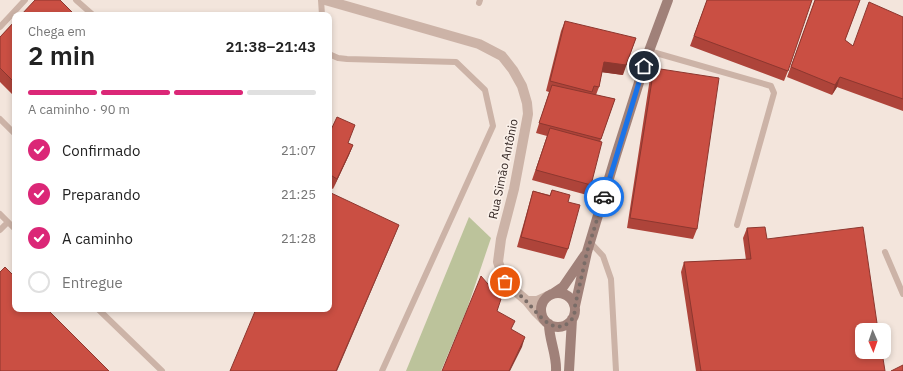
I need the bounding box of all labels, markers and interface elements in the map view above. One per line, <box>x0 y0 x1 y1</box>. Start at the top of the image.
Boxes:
text: Chega em <box>28 23 86 40</box>
text: 21:38–21:43 <box>226 37 316 56</box>
text: 2 min <box>28 38 95 72</box>
pin <box>627 49 661 83</box>
icon: home <box>633 55 655 77</box>
text: A caminho · 90 m <box>28 101 130 118</box>
street label: Rua Simão Antônio <box>485 117 521 220</box>
icon: check <box>28 139 50 161</box>
text: Confirmado <box>62 141 140 160</box>
text: 21:07 <box>281 142 316 159</box>
courier <box>584 177 624 217</box>
icon: check <box>28 183 50 205</box>
text: Preparando <box>62 185 140 204</box>
text: 21:25 <box>281 186 316 203</box>
icon: car <box>593 186 615 208</box>
icon: check <box>28 227 50 249</box>
text: A caminho <box>62 229 133 248</box>
text: 21:28 <box>281 230 316 247</box>
pin <box>488 265 522 299</box>
icon: bag <box>494 271 516 293</box>
text: Entregue <box>62 273 123 292</box>
north arrow <box>855 323 891 359</box>
map controls <box>855 323 891 359</box>

